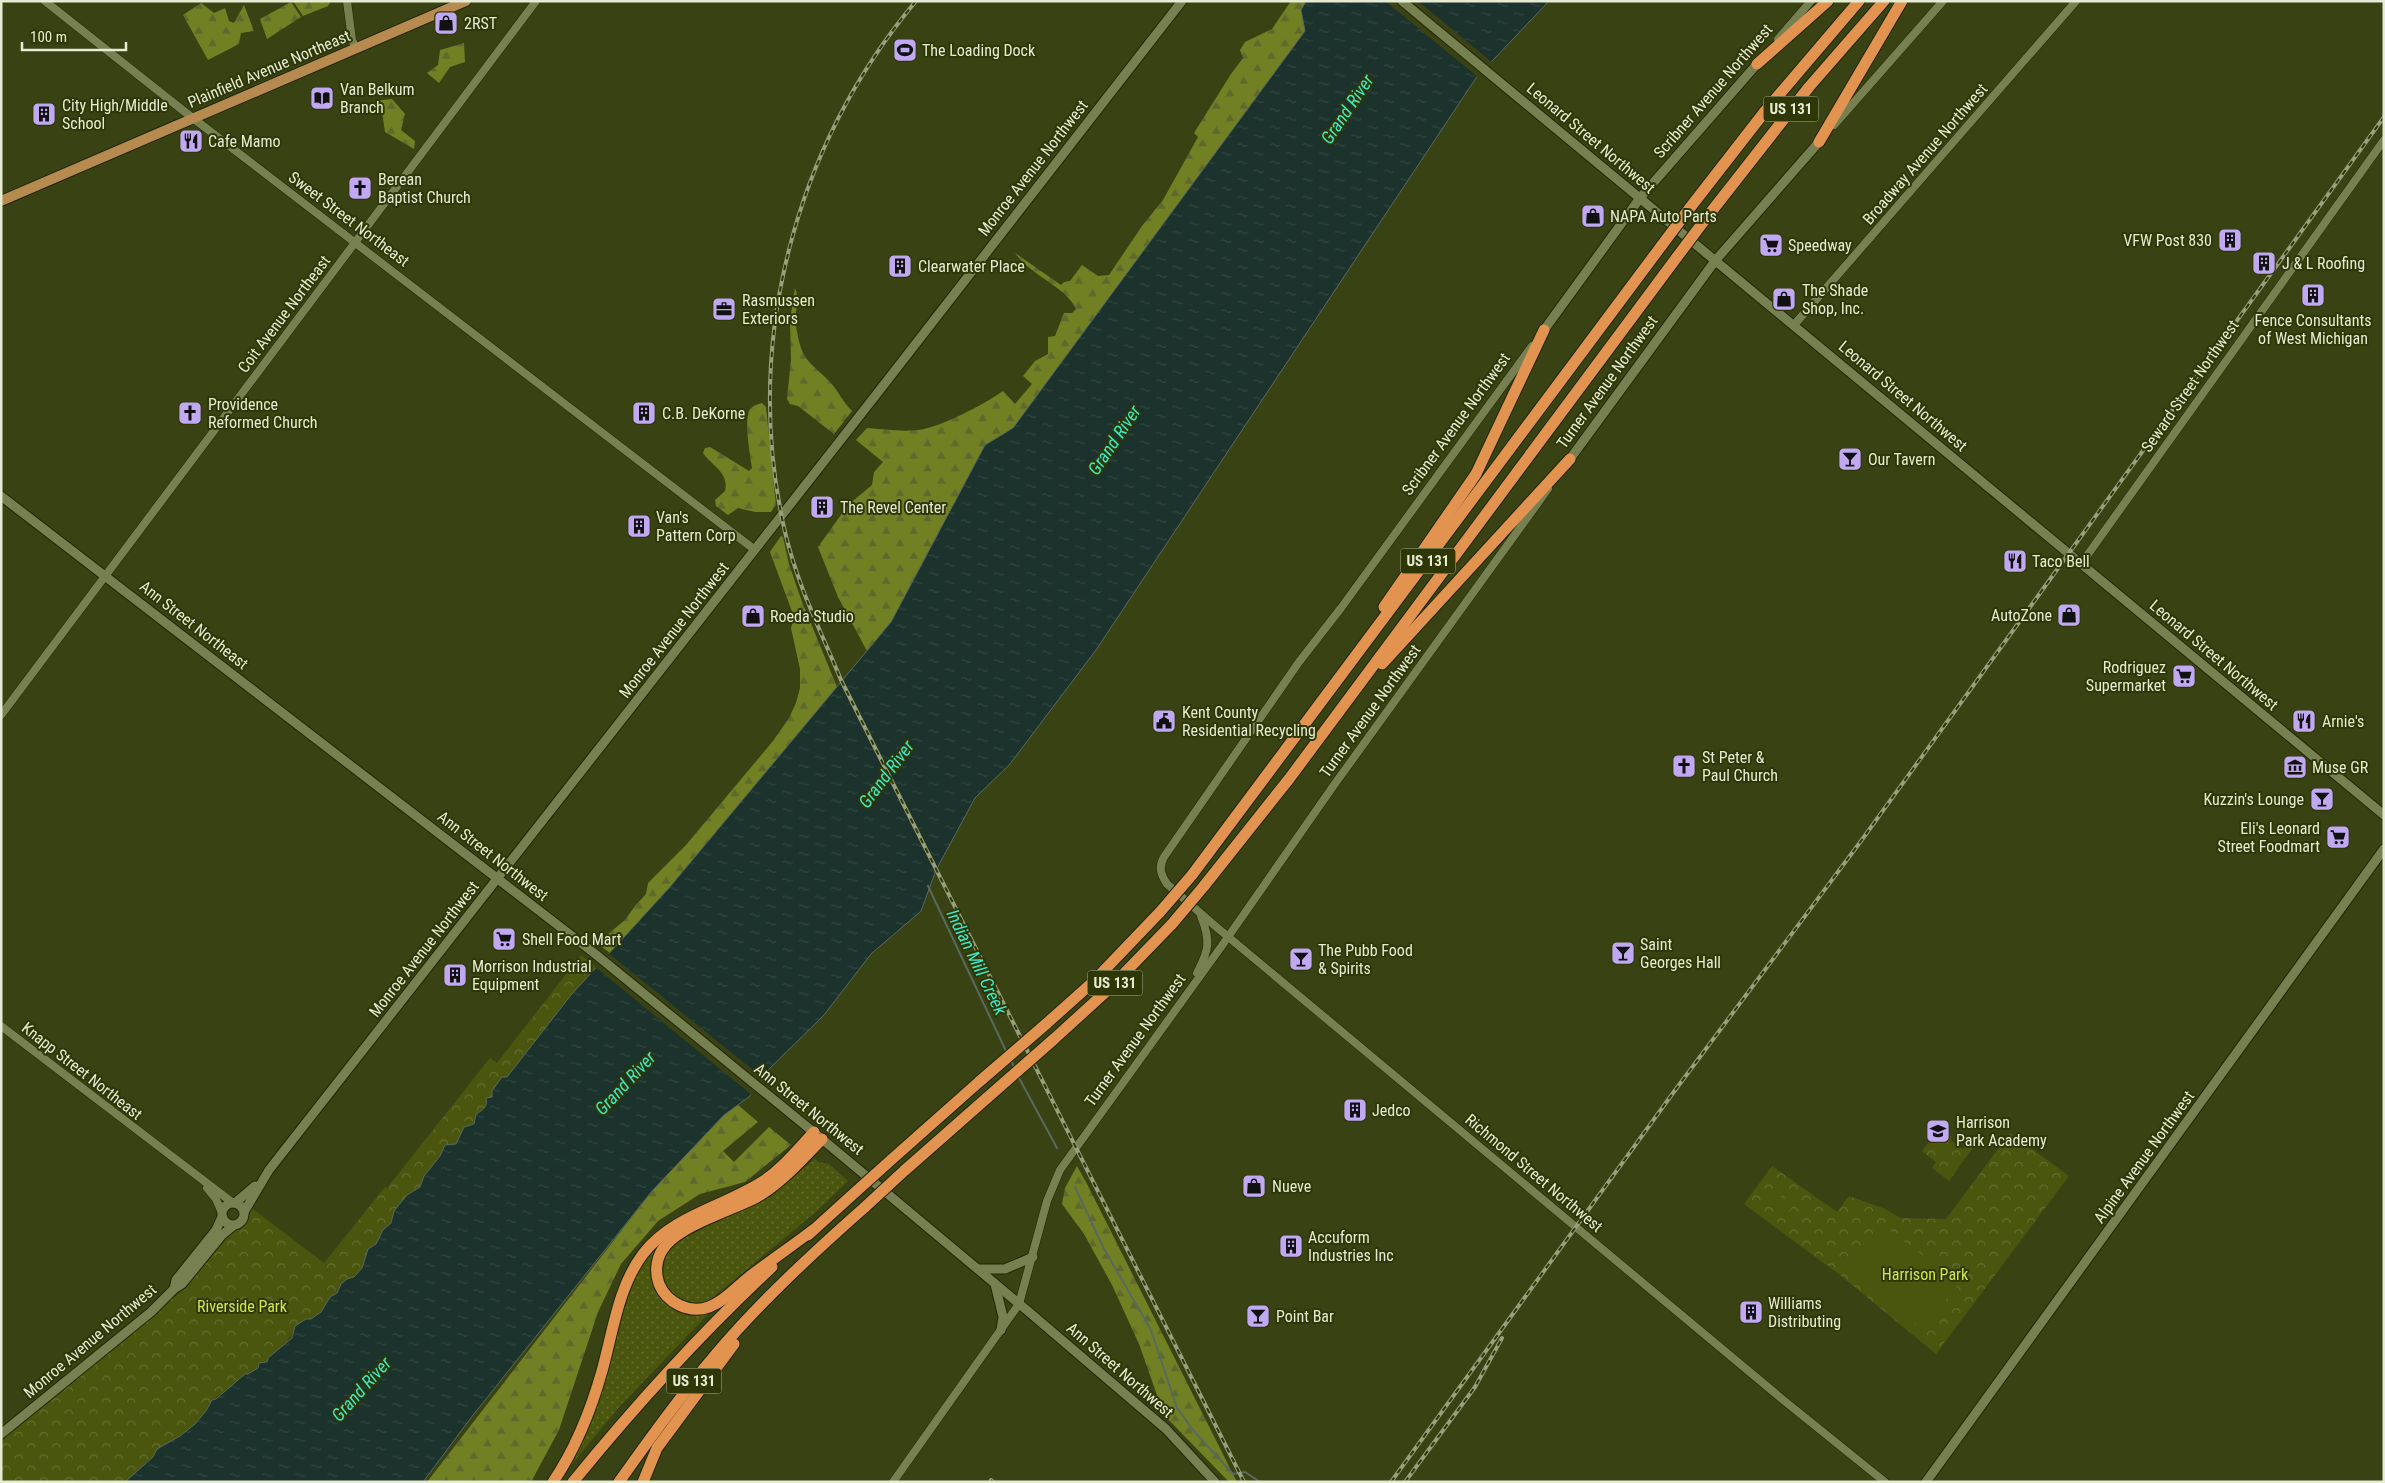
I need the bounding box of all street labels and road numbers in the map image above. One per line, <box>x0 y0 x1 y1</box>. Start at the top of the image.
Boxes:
street label: Scribner Avenue Northwest <box>1650 20 1777 162</box>
street label: Plainfield Avenue Northeast <box>185 26 353 112</box>
street label: Leonard Street Northwest <box>1523 79 1659 197</box>
street label: Broadway Avenue Northwest <box>1859 79 1992 228</box>
street label: Monroe Avenue Northwest <box>974 96 1092 240</box>
road number: US 131 <box>1764 96 1818 122</box>
street label: Sweet Street Northeast <box>285 167 413 271</box>
street label: Coit Avenue Northeast <box>234 251 334 376</box>
street label: Turner Avenue Northwest <box>1552 312 1662 452</box>
street label: Seward Street Northwest <box>2137 316 2243 456</box>
street label: Leonard Street Northwest <box>1835 337 1971 455</box>
street label: Scribner Avenue Northwest <box>1398 349 1514 499</box>
road number: US 131 <box>1400 548 1456 574</box>
street label: Monroe Avenue Northwest <box>615 558 733 702</box>
street label: Ann Street Northeast <box>136 577 252 673</box>
street label: Leonard Street Northwest <box>2146 596 2282 714</box>
street label: Turner Avenue Northwest <box>1315 641 1425 781</box>
street label: Ann Street Northwest <box>434 807 552 905</box>
street label: Monroe Avenue Northwest <box>365 877 483 1021</box>
street label: Turner Avenue Northwest <box>1080 970 1190 1110</box>
road number: US 131 <box>1088 970 1142 996</box>
street label: Knapp Street Northeast <box>18 1018 146 1124</box>
street label: Ann Street Northwest <box>750 1059 868 1159</box>
street label: Alpine Avenue Northwest <box>2090 1087 2198 1227</box>
street label: Richmond Street Northwest <box>1461 1110 1607 1236</box>
street label: Monroe Avenue Northwest <box>20 1280 160 1402</box>
street label: Ann Street Northwest <box>1063 1318 1177 1422</box>
road number: US 131 <box>666 1368 722 1394</box>

